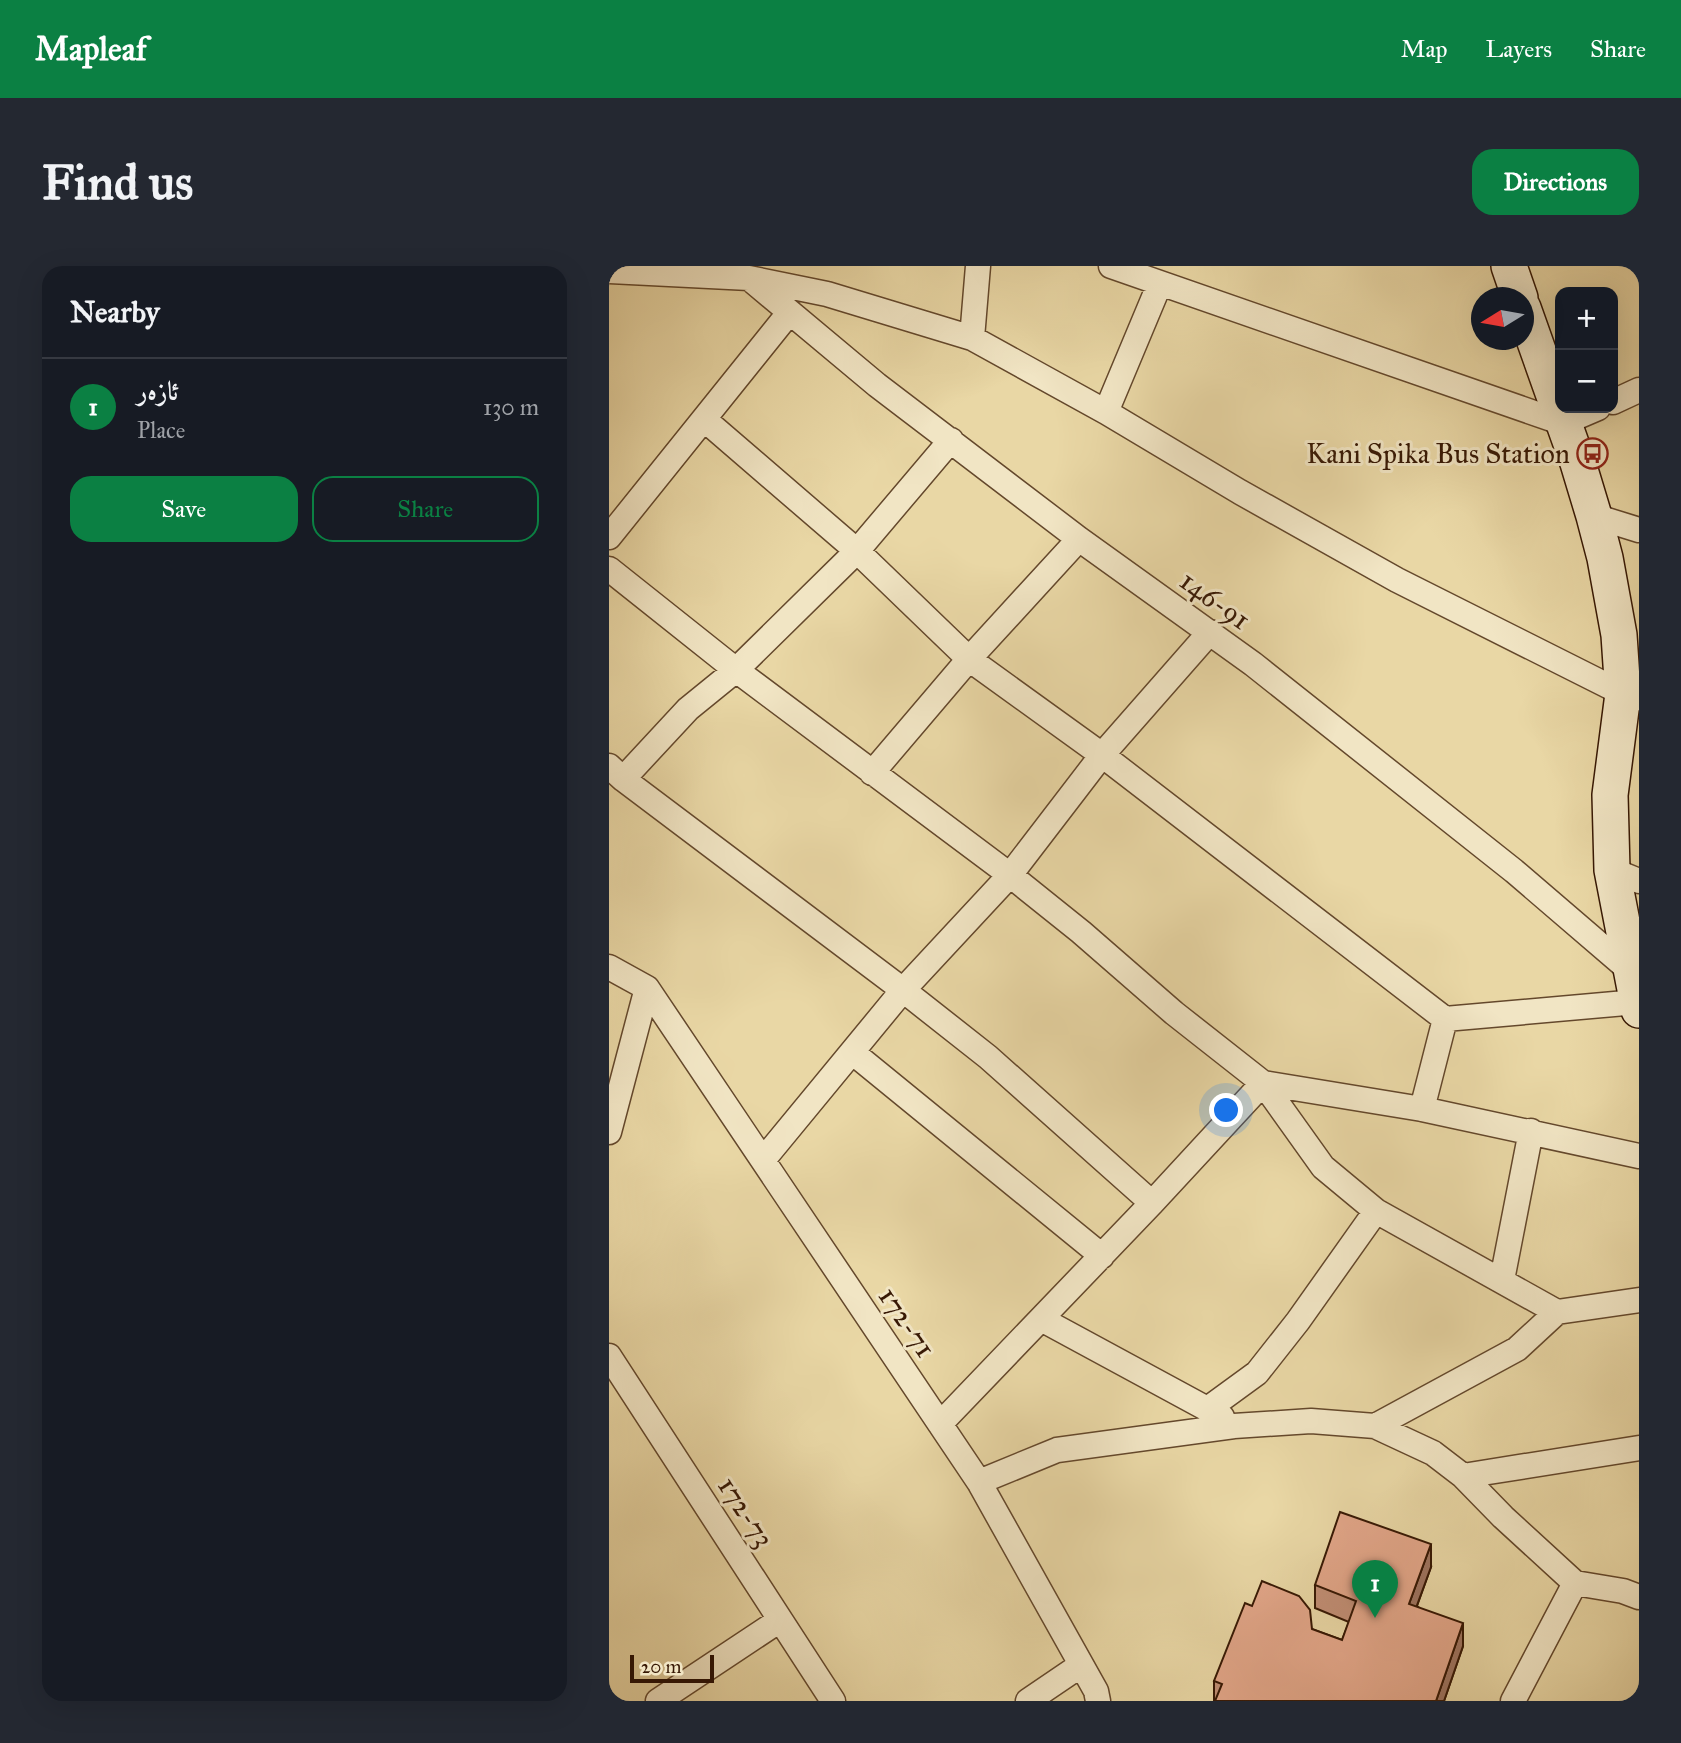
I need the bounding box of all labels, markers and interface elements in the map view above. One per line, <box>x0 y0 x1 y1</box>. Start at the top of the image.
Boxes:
text: Mapleaf <box>35 29 147 69</box>
text: Map <box>1401 34 1448 64</box>
text: Layers <box>1486 34 1552 64</box>
text: Share <box>1590 34 1646 64</box>
button: Directions <box>1472 149 1639 215</box>
text: Find us <box>42 153 193 212</box>
north arrow <box>1471 287 1534 350</box>
map controls <box>1555 287 1618 413</box>
button: + <box>1555 287 1618 350</box>
text: Nearby <box>70 294 160 330</box>
button: − <box>1555 350 1618 413</box>
text: ئازەر <box>137 375 178 407</box>
text: 1 <box>88 393 98 421</box>
text: 130 m <box>483 393 539 421</box>
text: Place <box>137 416 185 444</box>
place label: Kani Spika Bus Station <box>1306 436 1570 471</box>
bus stop icon: Kani Spika Bus Station <box>1576 436 1610 470</box>
button: Save <box>70 476 298 542</box>
button: Share <box>312 476 539 542</box>
street label: 146-91 <box>1173 563 1257 637</box>
your location <box>1209 1093 1243 1127</box>
street label: 172-71 <box>871 1280 943 1364</box>
street label: 172-73 <box>710 1470 782 1554</box>
pin: 1 <box>1352 1560 1398 1618</box>
scale bar <box>630 1652 714 1684</box>
text: 20 m <box>641 1655 682 1678</box>

